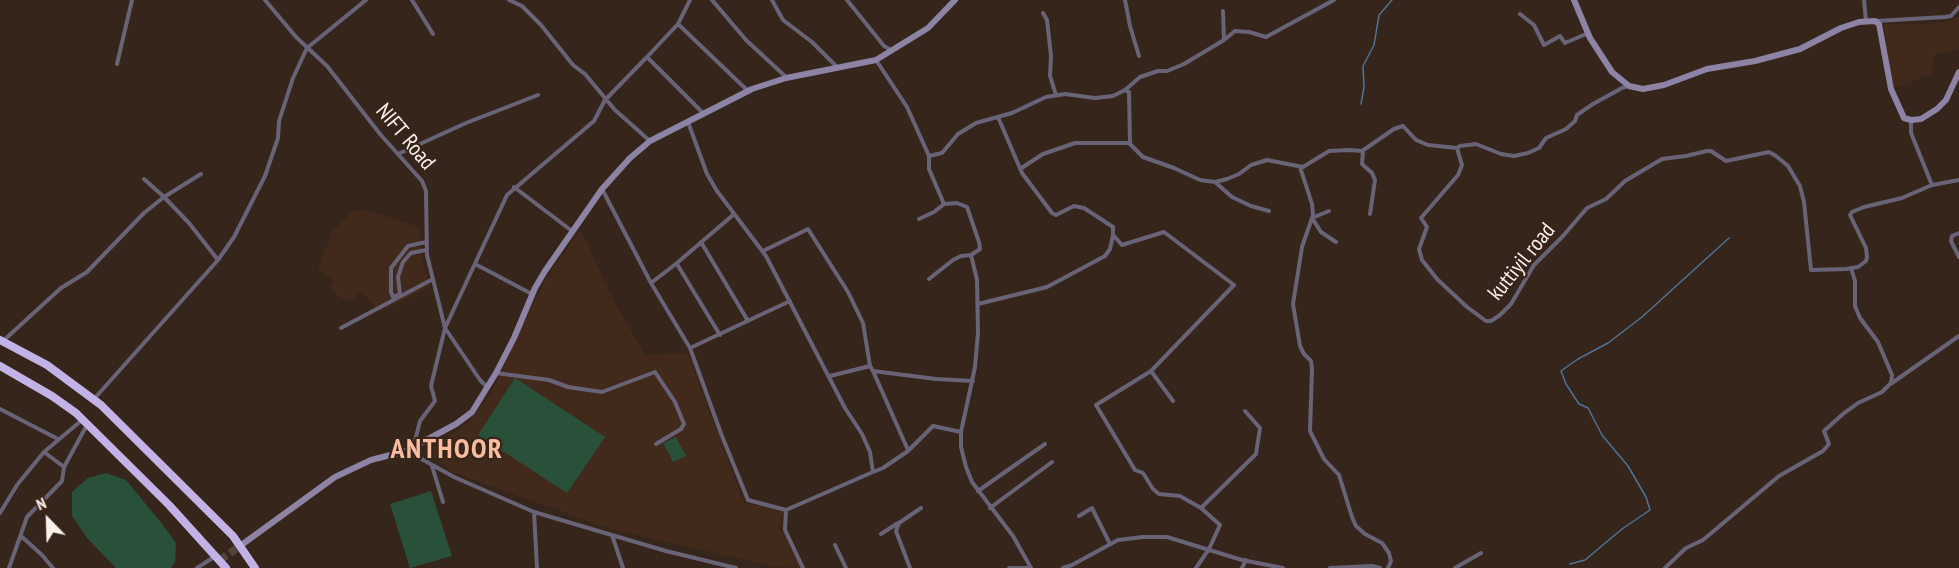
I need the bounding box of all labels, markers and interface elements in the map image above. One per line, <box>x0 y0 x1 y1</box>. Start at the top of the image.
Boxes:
street label: NIFT Road <box>370 99 440 175</box>
street label: kuttiyil road <box>1483 218 1561 306</box>
district label: ANTHOOR <box>391 433 503 467</box>
north arrow <box>18 490 78 550</box>
text: N <box>33 493 49 514</box>

